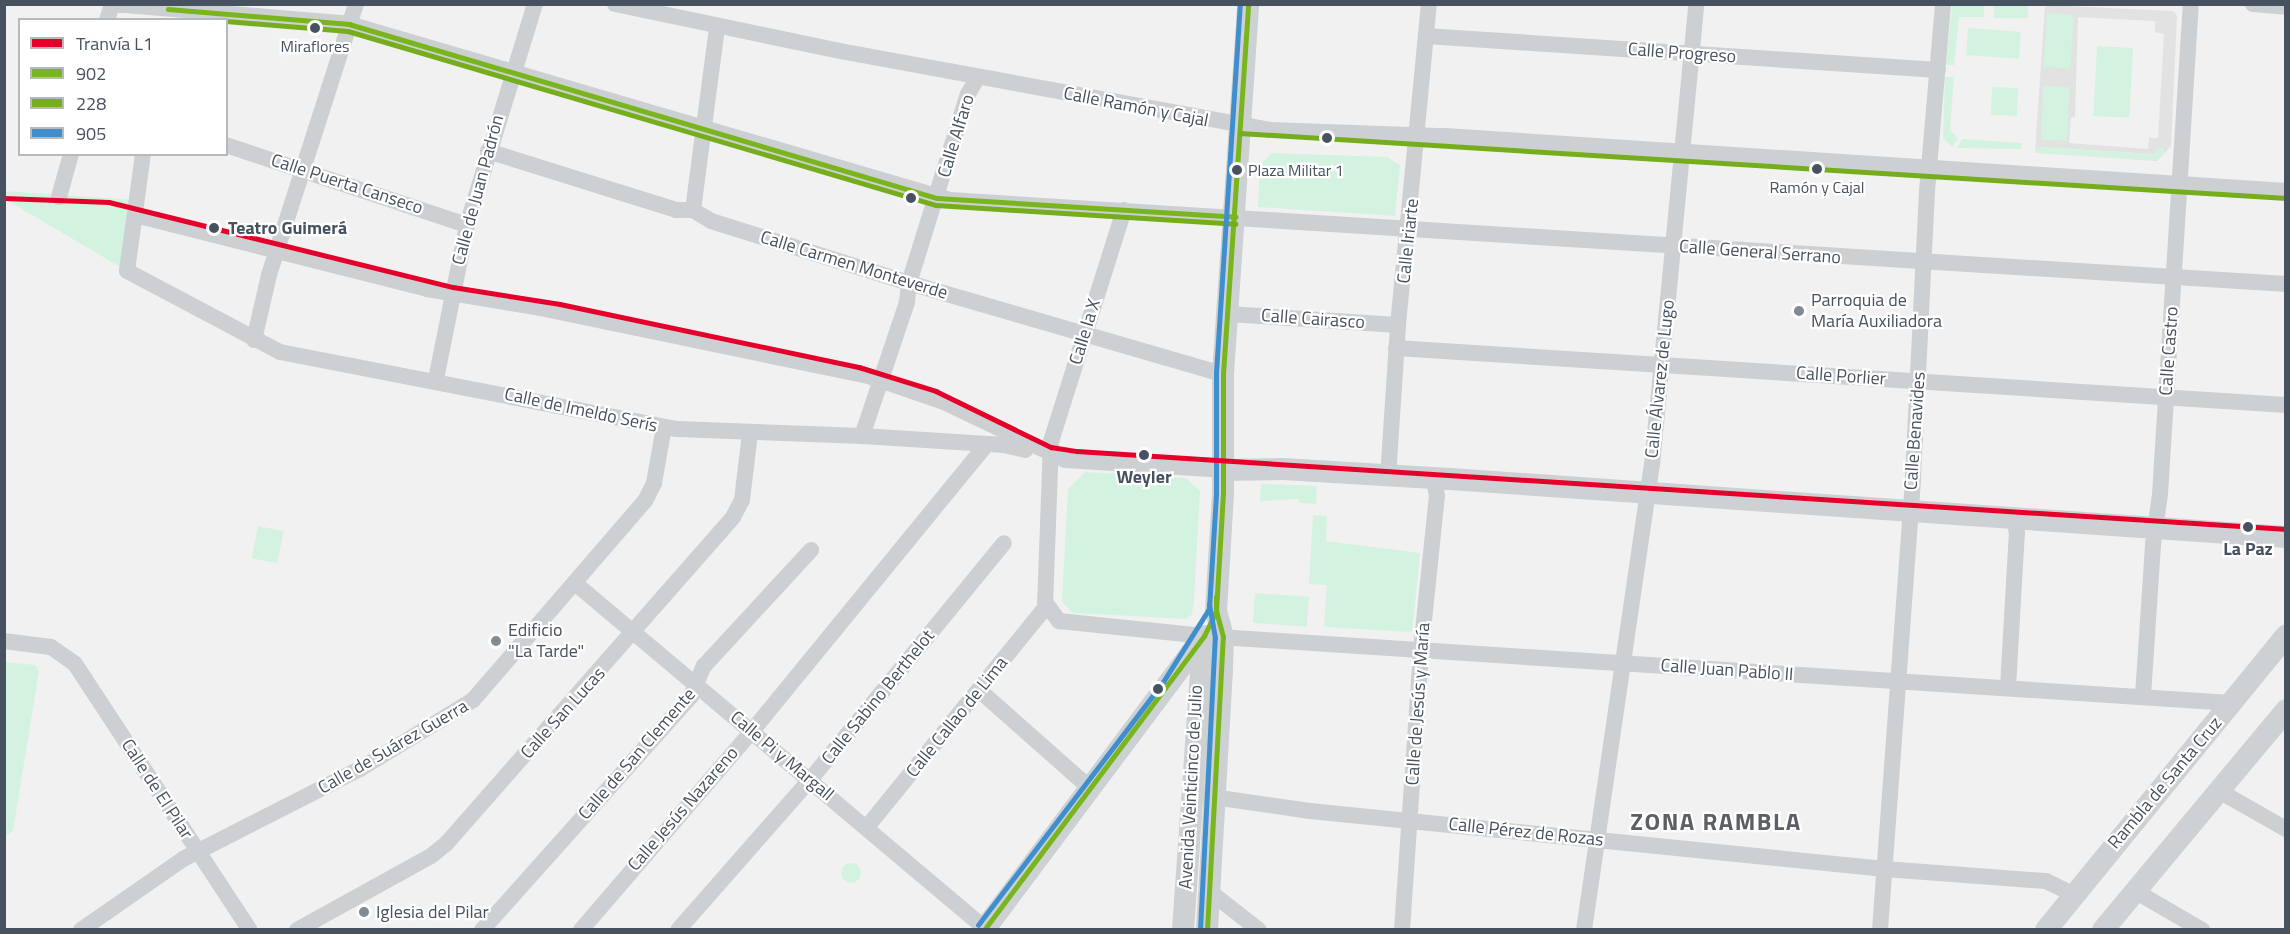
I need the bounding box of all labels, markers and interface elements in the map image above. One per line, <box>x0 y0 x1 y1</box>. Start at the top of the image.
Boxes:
legend <box>18 18 228 156</box>
marker: Miraflores <box>309 22 321 34</box>
text: Tranvía L1 <box>76 30 153 57</box>
place label: Miraflores <box>281 36 349 56</box>
street label: Calle Progreso <box>1627 38 1737 68</box>
text: 902 <box>76 60 106 87</box>
street label: Calle Ramón y Cajal <box>1062 82 1210 132</box>
text: 228 <box>76 90 106 117</box>
street label: Calle Alfaro <box>933 92 979 180</box>
street label: Calle de Juan Padrón <box>448 113 508 267</box>
text: 905 <box>76 120 106 147</box>
unlabelled marker <box>1321 132 1333 144</box>
street label: Calle Puerta Canseco <box>268 149 426 219</box>
place label: Plaza Militar 1 <box>1248 160 1344 180</box>
marker: Ramón y Cajal <box>1811 163 1823 175</box>
marker: Plaza Militar 1 <box>1231 164 1243 176</box>
place label: Ramón y Cajal <box>1770 177 1864 197</box>
unlabelled marker <box>905 192 917 204</box>
street label: Calle Iriarte <box>1393 197 1423 285</box>
place label: Teatro Guimerá <box>228 217 347 239</box>
marker: Teatro Guimerá <box>205 219 223 237</box>
street label: Calle Carmen Monteverde <box>758 226 950 304</box>
street label: Calle General Serrano <box>1678 236 1842 268</box>
place label: Parroquia de María Auxiliadora <box>1811 290 1942 332</box>
street label: Calle la X <box>1065 297 1105 367</box>
street label: Calle Álvarez de Lugo <box>1641 299 1679 459</box>
marker: Parroquia de María Auxiliadora <box>1792 304 1806 318</box>
street label: Calle Cairasco <box>1260 305 1366 333</box>
street label: Calle Castro <box>2155 306 2183 396</box>
street label: Calle Porlier <box>1795 362 1887 390</box>
street label: Calle Benavides <box>1900 371 1930 491</box>
street label: Calle de Imeldo Serís <box>503 383 659 437</box>
marker: Weyler <box>1135 446 1153 464</box>
place label: Weyler <box>1116 466 1172 488</box>
marker: La Paz <box>2239 518 2257 536</box>
place label: La Paz <box>2223 538 2273 560</box>
place label: Edificio "La Tarde" <box>508 620 584 662</box>
street label: Calle de Jesús y María <box>1402 622 1434 786</box>
street label: Calle Sabino Berthelot <box>817 625 939 769</box>
marker: Edificio "La Tarde" <box>489 634 503 648</box>
street label: Calle Callao de Lima <box>902 652 1012 782</box>
street label: Calle Juan Pablo II <box>1660 655 1794 685</box>
street label: Calle San Lucas <box>516 663 610 763</box>
unlabelled marker <box>1152 683 1164 695</box>
street label: Calle de San Clemente <box>574 684 700 824</box>
street label: Avenida Veinticinco de Julio <box>1175 684 1207 890</box>
street label: Calle de Suárez Guerra <box>314 695 472 799</box>
street label: Calle Pi y Margall <box>726 707 838 805</box>
street label: Rambla de Santa Cruz <box>2103 713 2227 853</box>
street label: Calle de El Pilar <box>117 735 197 843</box>
street label: Calle Jesús Nazareno <box>623 743 743 875</box>
district label: ZONA RAMBLA <box>1630 808 1802 836</box>
street label: Calle Pérez de Rozas <box>1447 813 1605 851</box>
place label: Iglesia del Pilar <box>376 901 489 923</box>
marker: Iglesia del Pilar <box>357 905 371 919</box>

